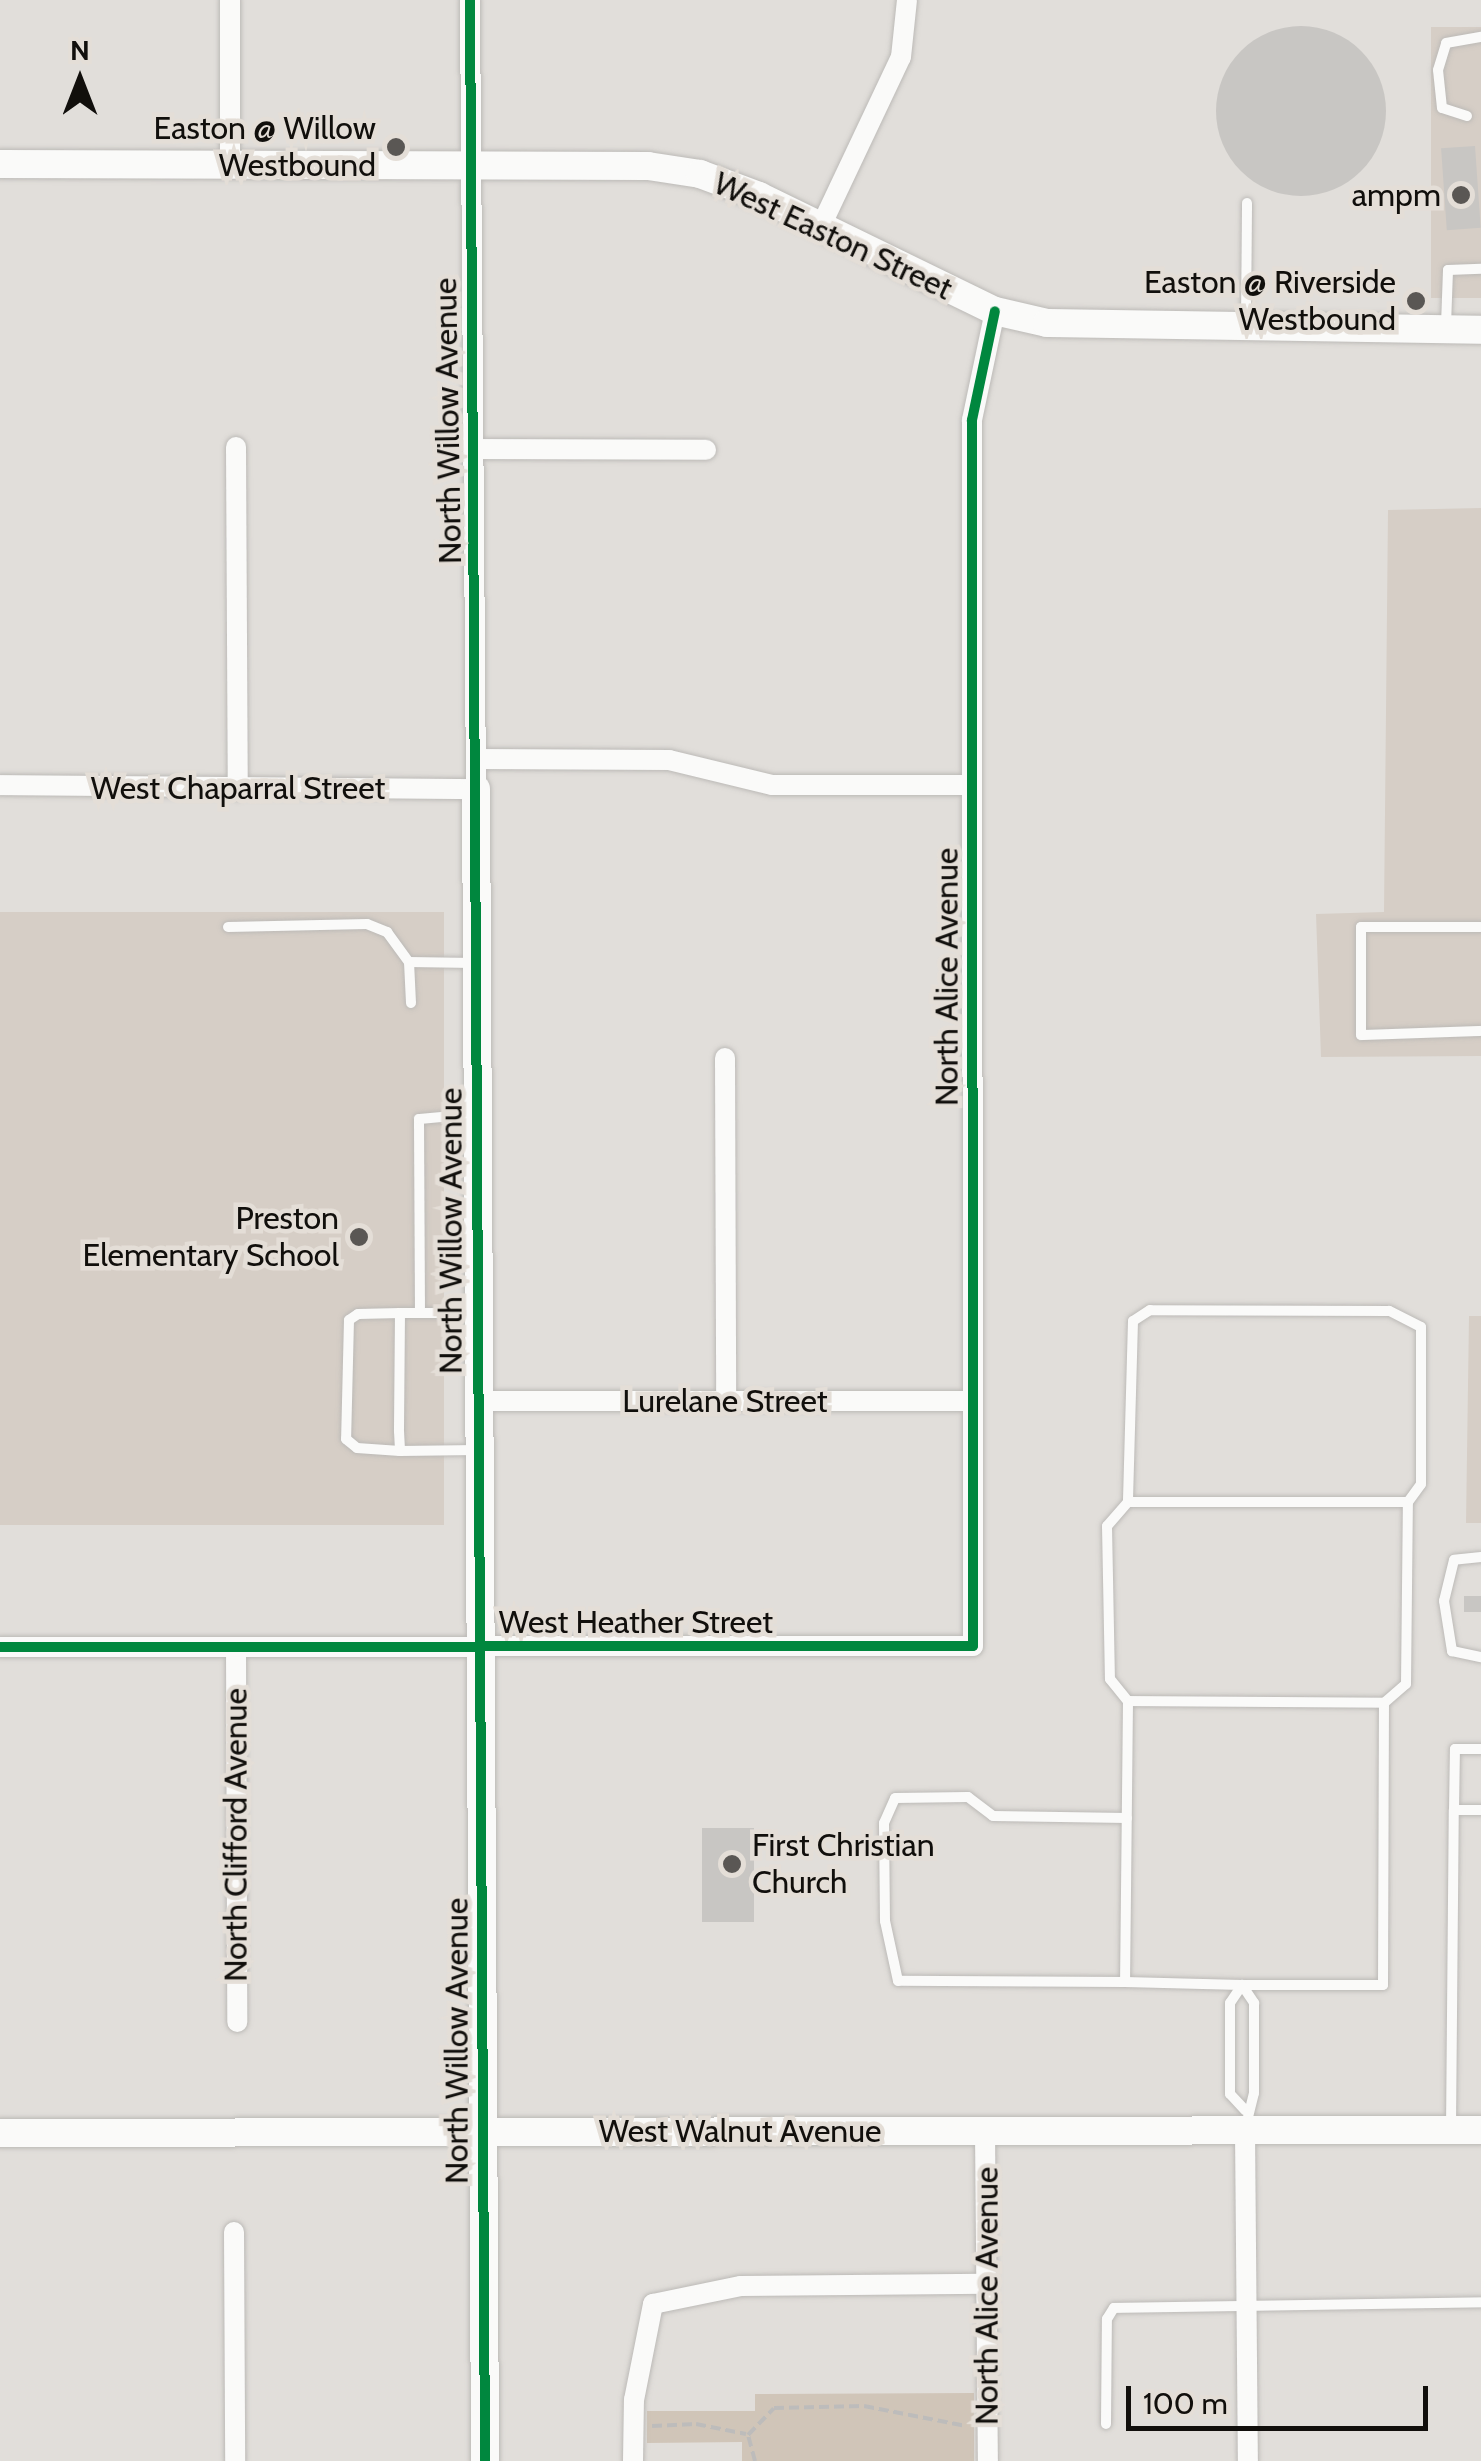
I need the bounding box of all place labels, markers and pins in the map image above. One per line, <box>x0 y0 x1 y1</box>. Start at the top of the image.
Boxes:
place label: Easton @ Willow Westbound <box>153 110 376 185</box>
marker: Easton @ Willow Westbound <box>385 136 407 158</box>
place label: ampm <box>1352 176 1441 214</box>
marker: ampm <box>1450 184 1472 206</box>
place label: Easton @ Riverside Westbound <box>1144 264 1396 339</box>
marker: Easton @ Riverside Westbound <box>1405 290 1427 312</box>
place label: Preston Elementary School <box>82 1200 339 1275</box>
marker: Preston Elementary School <box>348 1226 370 1248</box>
place label: First Christian Church <box>752 1827 935 1902</box>
marker: First Christian Church <box>721 1853 743 1875</box>

